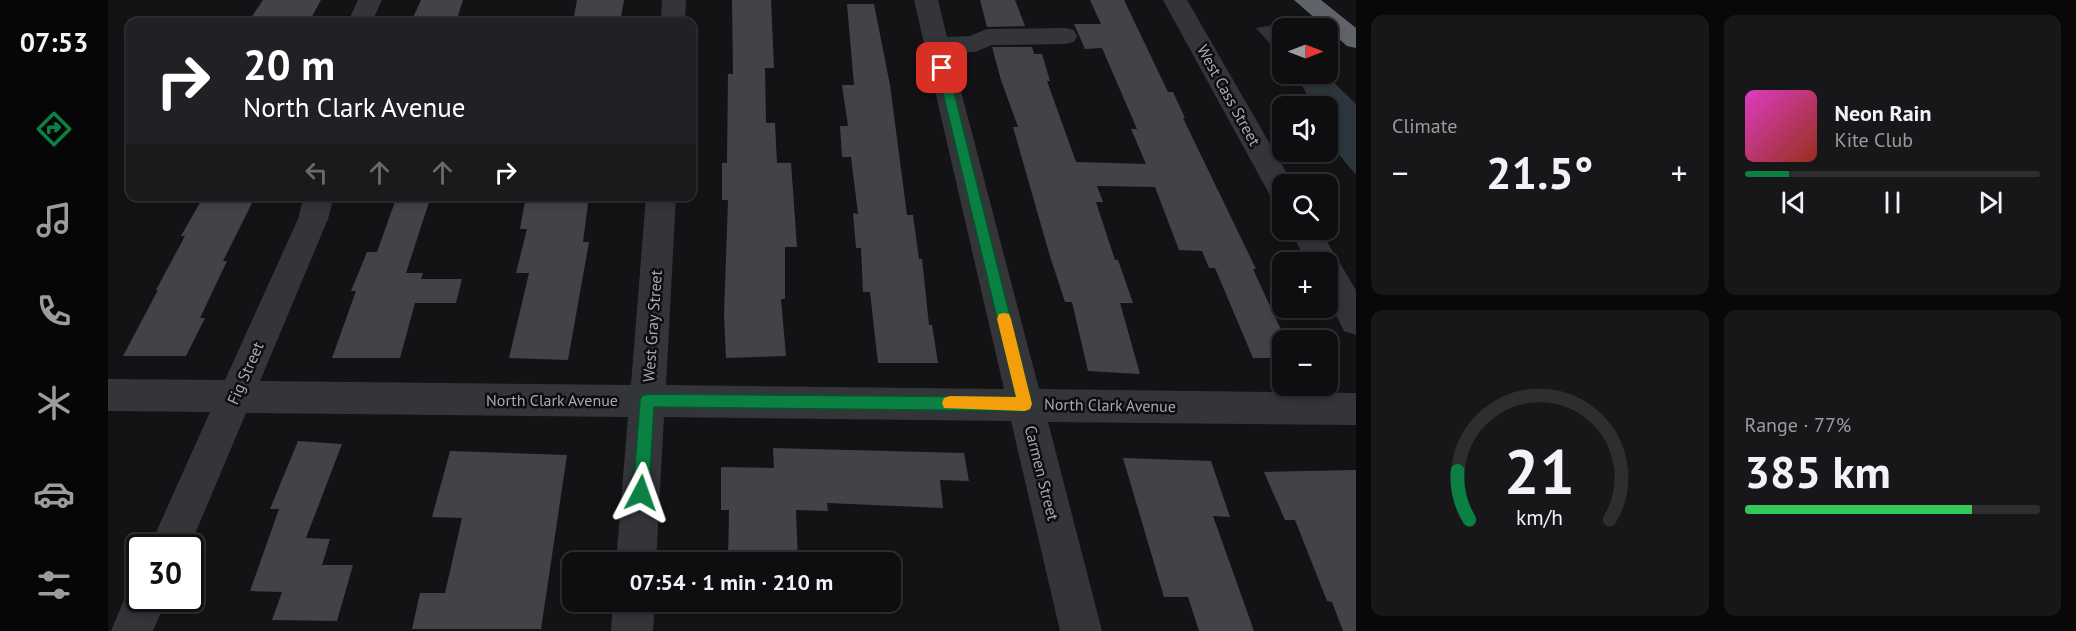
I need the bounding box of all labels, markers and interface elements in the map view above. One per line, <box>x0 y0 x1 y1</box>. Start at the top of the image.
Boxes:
north arrow <box>1272 18 1338 84</box>
map controls <box>1272 18 1338 396</box>
text: 07:53 <box>20 25 88 59</box>
text: 20 m <box>243 37 335 92</box>
street label: West Cass Street <box>1193 41 1265 150</box>
icon: right <box>144 42 222 120</box>
pin <box>916 42 967 93</box>
icon: arrive <box>925 51 958 84</box>
text: North Clark Avenue <box>243 90 465 124</box>
button: sound <box>1272 96 1338 162</box>
text: Neon Rain <box>1835 99 1931 127</box>
icon: directions <box>33 108 75 150</box>
text: Climate <box>1392 113 1458 139</box>
text: Kite Club <box>1835 127 1913 153</box>
text: 21.5° <box>1486 143 1593 201</box>
text: − <box>1392 151 1409 194</box>
text: + <box>1671 151 1688 194</box>
icon: left <box>300 156 333 189</box>
icon: ahead <box>363 156 396 189</box>
icon: ahead <box>426 156 459 189</box>
icon: right <box>489 156 522 189</box>
button: search <box>1272 174 1338 240</box>
icon: previous <box>1777 186 1810 219</box>
icon: pause <box>1876 186 1909 219</box>
icon: next <box>1974 186 2007 219</box>
icon: music <box>33 199 75 241</box>
button: + <box>1272 252 1338 318</box>
street label: West Gray Street <box>638 269 666 383</box>
icon: phone <box>33 290 75 332</box>
button: − <box>1272 330 1338 396</box>
street label: Fig Street <box>222 338 268 407</box>
icon: climate <box>33 382 75 424</box>
street label: North Clark Avenue <box>486 390 618 410</box>
street label: North Clark Avenue <box>1044 394 1176 416</box>
text: Range · 77% <box>1745 412 1851 438</box>
street label: Carmen Street <box>1021 423 1064 523</box>
text: 21 <box>1504 430 1575 511</box>
text: 385 km <box>1745 442 1891 500</box>
position arrow <box>609 461 673 525</box>
icon: car <box>33 473 75 515</box>
text: km/h <box>1516 503 1563 531</box>
speed limit sign: 30 <box>126 534 204 612</box>
icon: filters <box>33 564 75 606</box>
text: 07:54 · 1 min · 210 m <box>630 568 833 596</box>

